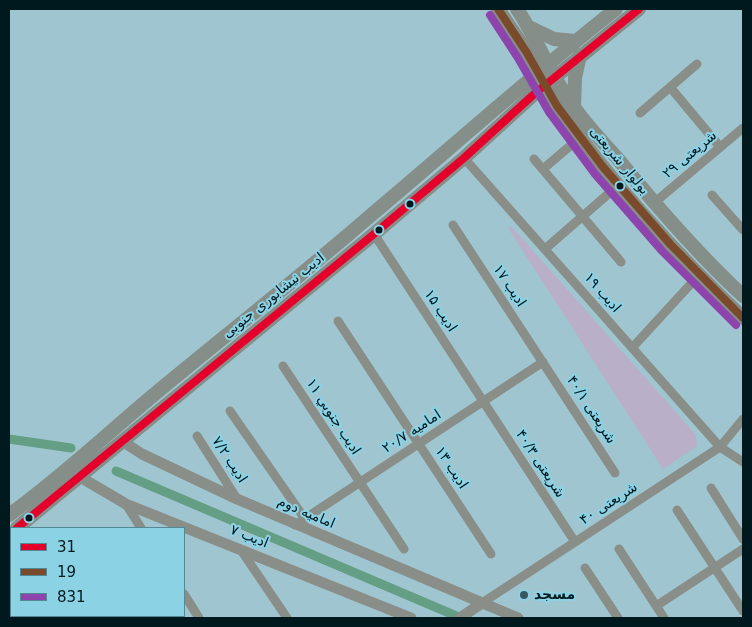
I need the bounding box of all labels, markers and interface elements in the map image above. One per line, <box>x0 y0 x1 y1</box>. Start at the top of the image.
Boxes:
street label: بولوار شریعتی <box>586 124 652 198</box>
street label: شریعتی ۲۹ <box>660 128 720 182</box>
unlabelled marker <box>615 181 625 191</box>
unlabelled marker <box>405 199 415 209</box>
unlabelled marker <box>374 225 384 235</box>
street label: ادیب نیشابوری جنوبی <box>220 250 328 342</box>
street label: ادیب ۱۷ <box>489 262 529 310</box>
street label: ادیب ۱۹ <box>580 270 624 316</box>
street label: ادیب ۱۵ <box>420 287 460 335</box>
street label: شریعتی ۴۰/۱ <box>563 373 619 447</box>
street label: ادیب جنوبي ١١ <box>302 376 364 458</box>
street label: امامیه ۲۰/۷ <box>379 407 445 457</box>
street label: شریعتی ۴۰/۳ <box>512 427 568 501</box>
street label: ادیب ۷/۲ <box>208 434 250 486</box>
street label: ادیب ۱۳ <box>431 444 471 492</box>
street label: شریعتی ۴۰ <box>577 479 641 529</box>
street label: امامیه دوم <box>275 493 337 533</box>
unlabelled marker <box>24 513 34 523</box>
street label: ادیب ۷ <box>227 522 271 552</box>
legend <box>10 527 185 617</box>
text: 31 <box>57 538 76 556</box>
text: 19 <box>57 563 76 581</box>
place label: مسجد <box>534 587 575 603</box>
text: 831 <box>57 588 86 606</box>
marker: مسجد <box>518 589 530 601</box>

